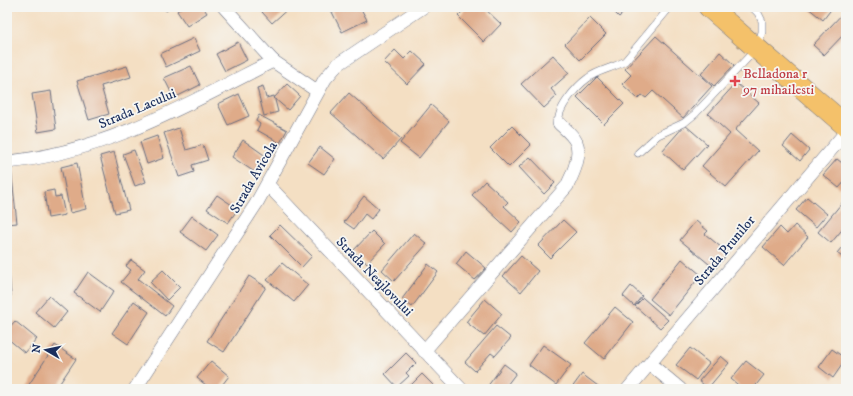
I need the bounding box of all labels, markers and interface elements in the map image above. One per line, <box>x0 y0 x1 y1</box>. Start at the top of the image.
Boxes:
place label: Belladona r 97 mihailesti <box>742 65 815 99</box>
marker: Belladona r 97 mihailesti <box>730 76 740 86</box>
street label: Strada Lacului <box>96 84 179 133</box>
street label: Strada Avicola <box>226 138 282 217</box>
street label: Strada Prunilor <box>690 211 760 289</box>
street label: Strada Neajlovului <box>332 233 417 321</box>
north arrow <box>26 330 66 370</box>
text: N <box>29 343 45 354</box>

